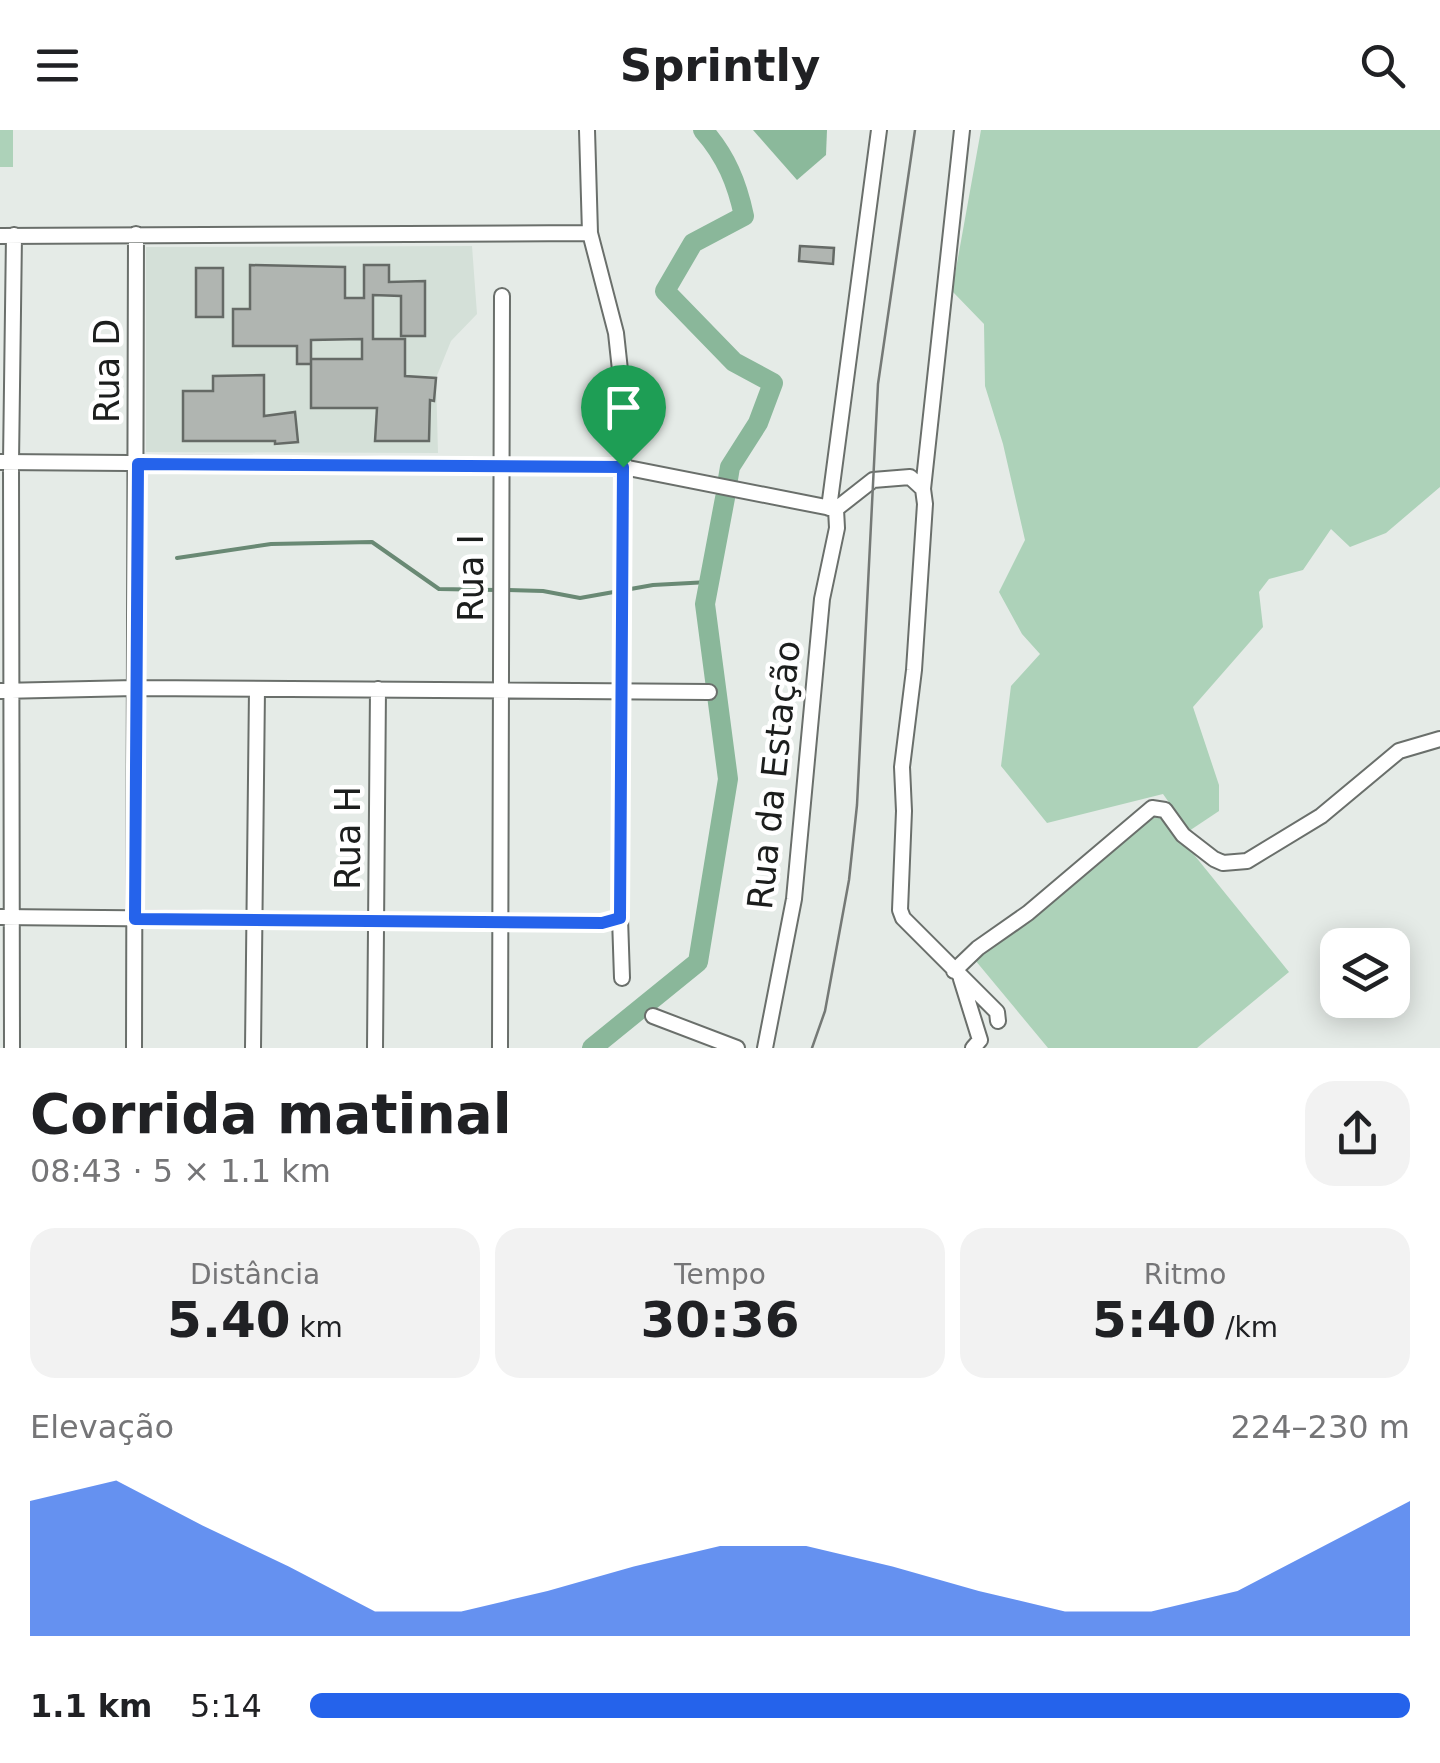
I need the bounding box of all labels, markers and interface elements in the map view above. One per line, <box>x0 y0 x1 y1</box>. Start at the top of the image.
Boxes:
icon: menu <box>30 38 85 93</box>
icon: search <box>1355 38 1410 93</box>
text: Sprintly <box>620 39 820 92</box>
street label: Rua D <box>87 319 127 423</box>
pin <box>581 365 666 468</box>
icon: arrive <box>596 380 651 435</box>
street label: Rua I <box>451 534 491 622</box>
street label: Rua da Estação <box>740 639 808 911</box>
street label: Rua H <box>328 786 368 890</box>
map controls <box>1320 928 1410 1018</box>
button: layers <box>1320 928 1410 1018</box>
button: share <box>1305 1081 1410 1186</box>
text: Corrida matinal <box>30 1082 512 1146</box>
text: 08:43 · 5 × 1.1 km <box>30 1152 331 1190</box>
text: Distância <box>190 1258 320 1291</box>
text: Tempo <box>674 1258 766 1291</box>
text: Ritmo <box>1144 1258 1226 1291</box>
text: 5.40 <box>167 1291 290 1349</box>
text: 30:36 <box>640 1291 800 1349</box>
text: 5:40 <box>1092 1291 1216 1349</box>
text: km <box>290 1311 343 1344</box>
text: /km <box>1216 1311 1278 1344</box>
text: Elevação <box>30 1408 174 1446</box>
text: 224–230 m <box>1231 1408 1410 1446</box>
text: 1.1 km <box>30 1687 152 1725</box>
text: 5:14 <box>190 1687 262 1725</box>

